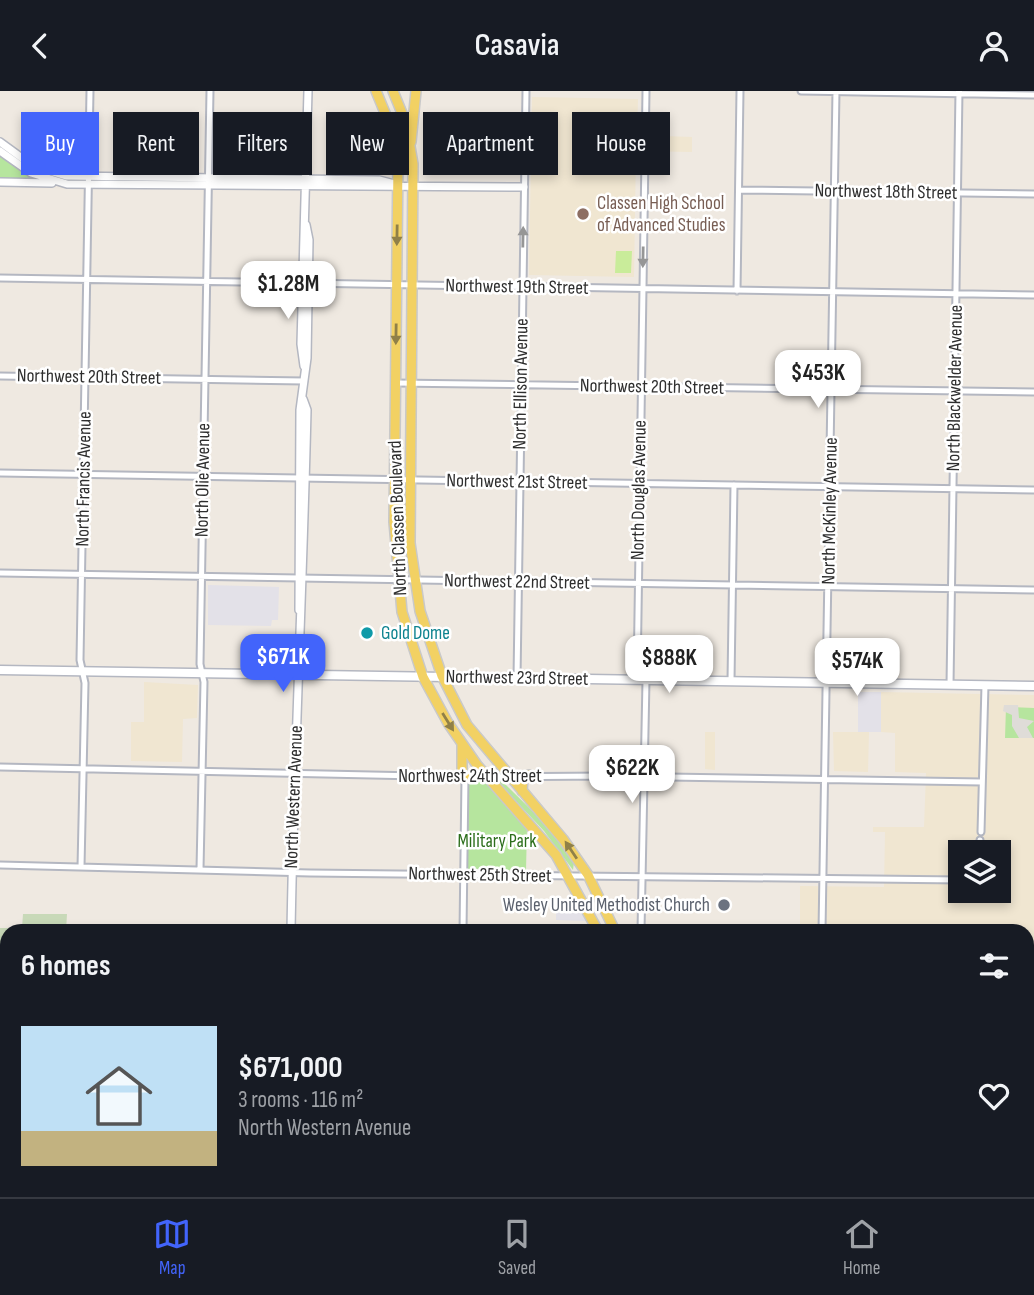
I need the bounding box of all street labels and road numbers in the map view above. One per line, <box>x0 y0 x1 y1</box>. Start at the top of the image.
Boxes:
street label: Northwest 18th Street <box>814 179 958 205</box>
street label: Northwest 19th Street <box>445 274 589 300</box>
street label: North Blackwelder Avenue <box>942 304 968 472</box>
street label: North Ellison Avenue <box>508 318 534 450</box>
street label: Northwest 20th Street <box>17 364 162 390</box>
street label: Northwest 20th Street <box>580 374 725 400</box>
street label: North Francis Avenue <box>71 411 97 547</box>
street label: North Douglas Avenue <box>626 420 652 560</box>
street label: North Olie Avenue <box>191 423 215 537</box>
street label: North McKinley Avenue <box>817 437 843 585</box>
street label: North Classen Boulevard <box>384 440 412 596</box>
street label: Northwest 21st Street <box>446 469 588 495</box>
street label: Northwest 22nd Street <box>444 569 590 595</box>
street label: Northwest 23rd Street <box>445 665 589 691</box>
street label: North Western Avenue <box>280 725 308 869</box>
street label: Northwest 24th Street <box>398 765 542 788</box>
street label: Northwest 25th Street <box>408 862 552 888</box>

